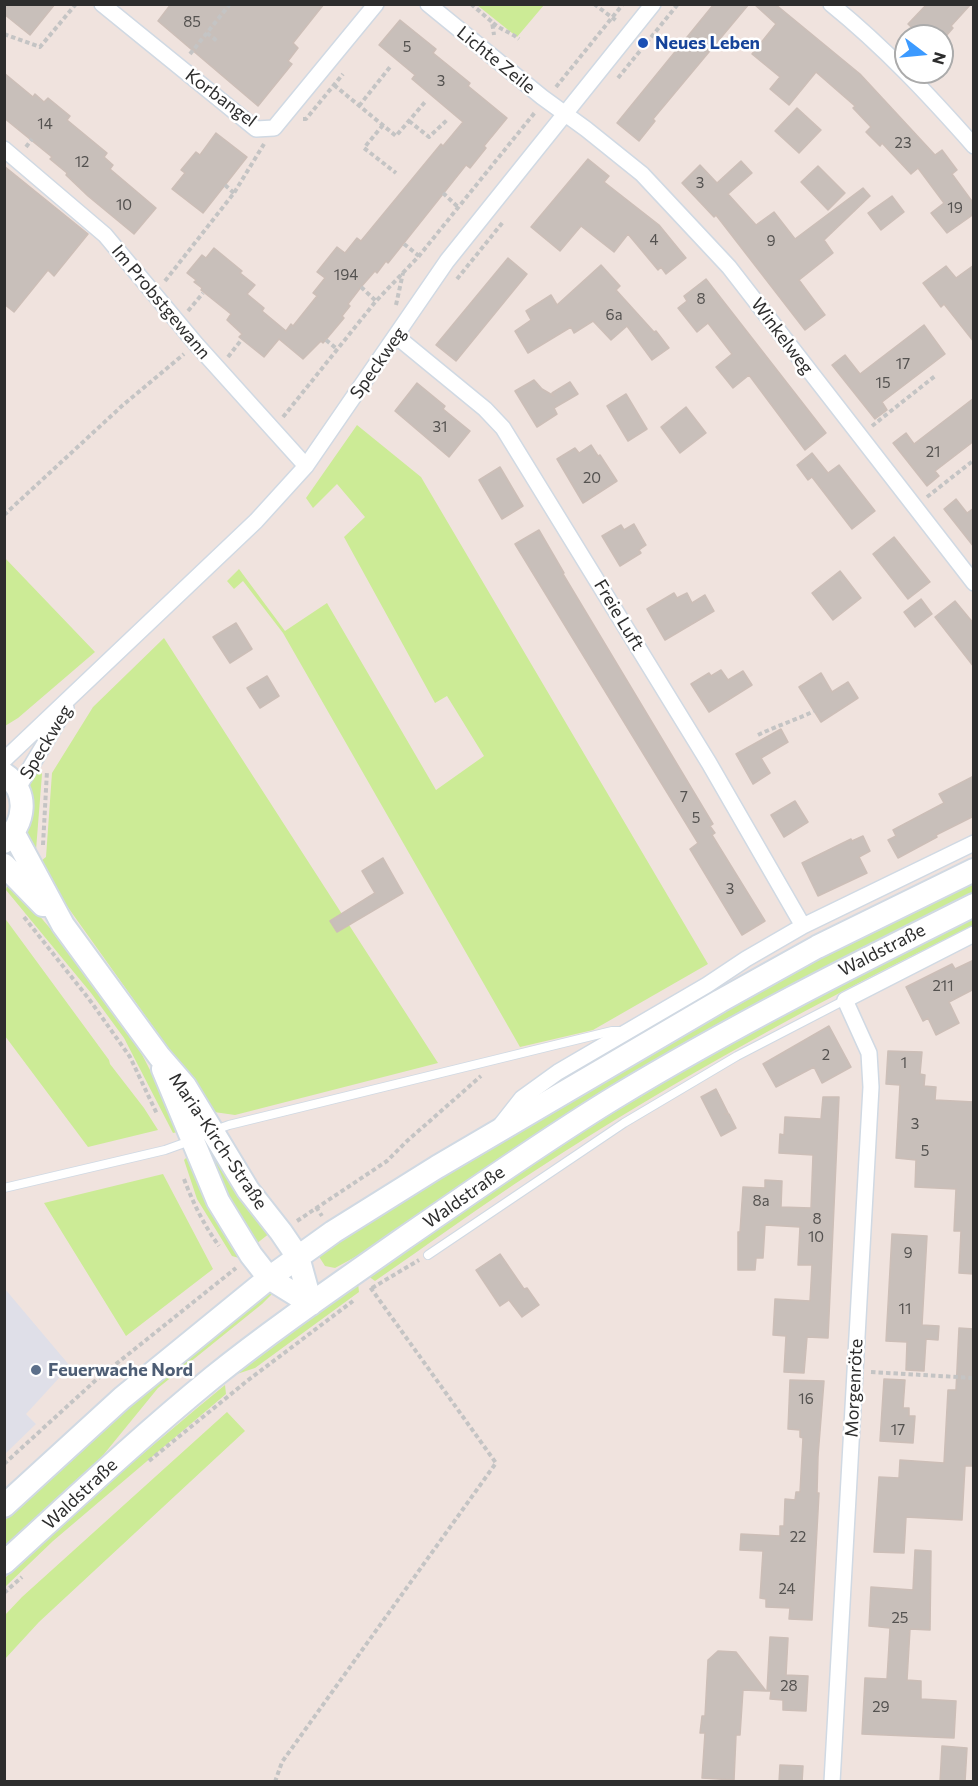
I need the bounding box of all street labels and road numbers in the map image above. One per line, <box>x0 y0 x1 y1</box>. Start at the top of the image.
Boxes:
street label: Lichte Zeile <box>452 22 540 98</box>
street label: Korbangel <box>181 64 261 132</box>
street label: Im Probstgewann <box>107 241 215 363</box>
street label: Winkelweg <box>746 294 818 378</box>
street label: Speckweg <box>345 323 411 403</box>
street label: Freie Luft <box>589 576 649 654</box>
street label: Speckweg <box>15 701 77 783</box>
street label: Waldstraße <box>835 919 929 981</box>
street label: Maria-Kirch-Straße <box>164 1069 272 1213</box>
street label: Waldstraße <box>419 1161 509 1233</box>
street label: Morgenröte <box>841 1338 867 1438</box>
street label: Waldstraße <box>38 1454 122 1534</box>

